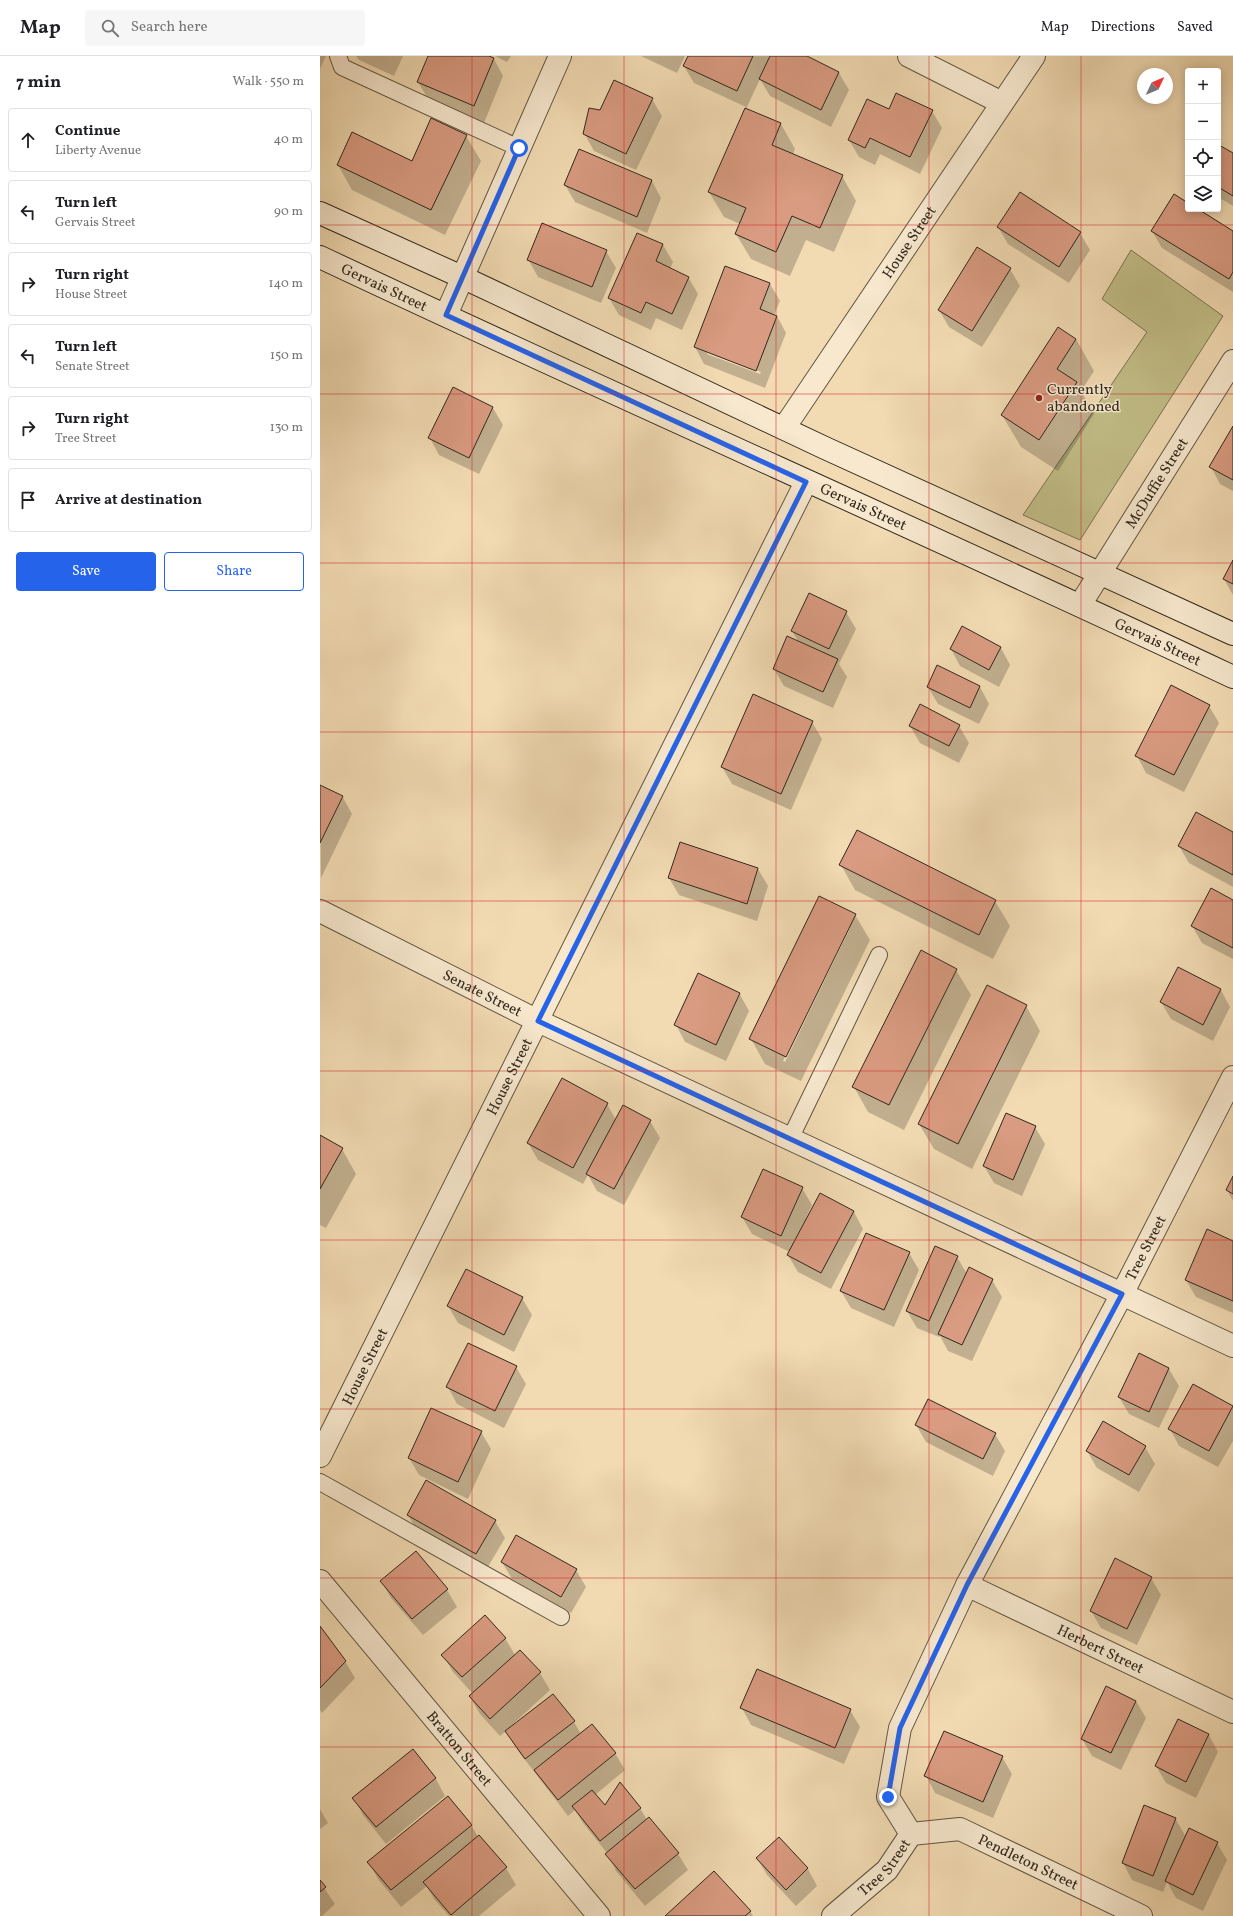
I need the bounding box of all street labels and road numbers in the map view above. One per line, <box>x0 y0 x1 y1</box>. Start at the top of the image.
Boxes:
street label: House Street <box>878 202 942 283</box>
street label: Gervais Street <box>337 259 430 318</box>
street label: McDuffie Street <box>1121 434 1194 533</box>
street label: Gervais Street <box>816 479 910 537</box>
street label: Gervais Street <box>1111 614 1204 672</box>
street label: Senate Street <box>439 966 525 1023</box>
street label: House Street <box>483 1035 539 1119</box>
street label: Tree Street <box>1121 1212 1172 1285</box>
street label: House Street <box>338 1325 394 1409</box>
street label: Herbert Street <box>1053 1620 1147 1680</box>
street label: Bratton Street <box>421 1707 496 1792</box>
street label: Pendleton Street <box>974 1830 1081 1896</box>
street label: Tree Street <box>854 1835 917 1902</box>

